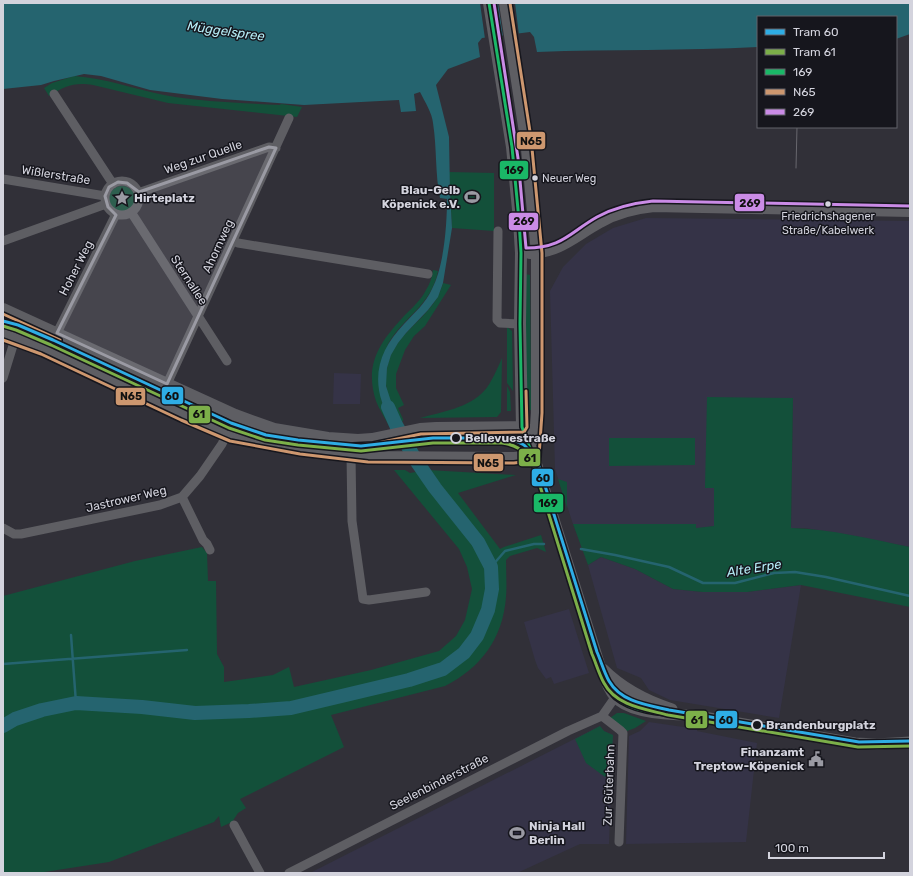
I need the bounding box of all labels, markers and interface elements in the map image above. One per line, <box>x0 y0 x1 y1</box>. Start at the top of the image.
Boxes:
legend <box>757 16 897 128</box>
water label: Müggelspree <box>186 18 266 45</box>
text: Tram 60 <box>793 25 839 39</box>
text: Tram 61 <box>793 45 836 59</box>
text: 169 <box>793 65 813 79</box>
text: N65 <box>793 85 816 99</box>
text: 269 <box>793 105 814 119</box>
line badge: N65 <box>516 131 546 150</box>
text: N65 <box>520 135 542 148</box>
street label: Weg zur Quelle <box>162 137 244 177</box>
line badge: 169 <box>499 160 529 180</box>
street label: Wißlerstraße <box>21 163 92 187</box>
text: 169 <box>504 164 524 177</box>
place label: Neuer Weg <box>542 172 596 185</box>
marker: Neuer Weg <box>530 173 540 183</box>
place label: Blau-Gelb Köpenick e.V. <box>382 183 460 211</box>
sports icon: Blau-Gelb Köpenick e.V. <box>463 188 481 206</box>
place icon: Hirteplatz <box>113 189 131 207</box>
place label: Hirteplatz <box>134 191 195 205</box>
line badge: 269 <box>734 193 765 212</box>
text: 269 <box>739 197 761 210</box>
marker: Friedrichshagener Straße/Kabelwerk <box>823 199 833 209</box>
place label: Friedrichshagener Straße/Kabelwerk <box>781 210 876 237</box>
line badge: 269 <box>508 212 539 231</box>
text: 269 <box>513 215 535 228</box>
street label: Ahornweg <box>200 217 236 275</box>
street label: Hoher Weg <box>56 238 96 298</box>
street label: Sternallee <box>168 252 210 308</box>
line badge: 60 <box>161 386 184 405</box>
line badge: N65 <box>115 387 146 406</box>
text: N65 <box>120 390 142 403</box>
text: 60 <box>165 390 179 403</box>
line badge: 61 <box>188 405 211 424</box>
text: 61 <box>193 408 205 421</box>
place label: Bellevuestraße <box>465 431 556 445</box>
marker: Bellevuestraße <box>450 432 462 444</box>
line badge: 61 <box>518 448 541 467</box>
text: 61 <box>524 452 536 465</box>
line badge: N65 <box>473 453 504 472</box>
text: N65 <box>477 457 499 470</box>
line badge: 60 <box>531 468 554 487</box>
text: 60 <box>536 472 550 485</box>
street label: Jastrower Weg <box>84 483 168 515</box>
line badge: 169 <box>533 493 564 513</box>
text: 169 <box>538 497 558 510</box>
water label: Alte Erpe <box>725 556 782 580</box>
line badge: 61 <box>685 710 708 729</box>
line badge: 60 <box>715 710 738 729</box>
text: 61 <box>691 714 703 727</box>
text: 60 <box>719 714 733 727</box>
place label: Brandenburgplatz <box>766 718 876 732</box>
marker: Brandenburgplatz <box>751 719 763 731</box>
street label: Zur Güterbahn <box>601 744 617 826</box>
place label: Finanzamt Treptow-Köpenick <box>694 745 804 773</box>
public building icon: Finanzamt Treptow-Köpenick <box>807 750 825 768</box>
street label: Seelenbinderstraße <box>387 751 491 813</box>
place label: Ninja Hall Berlin <box>529 819 585 847</box>
sports icon: Ninja Hall Berlin <box>508 824 526 842</box>
scale bar <box>769 834 884 860</box>
text: 100 m <box>775 841 809 855</box>

